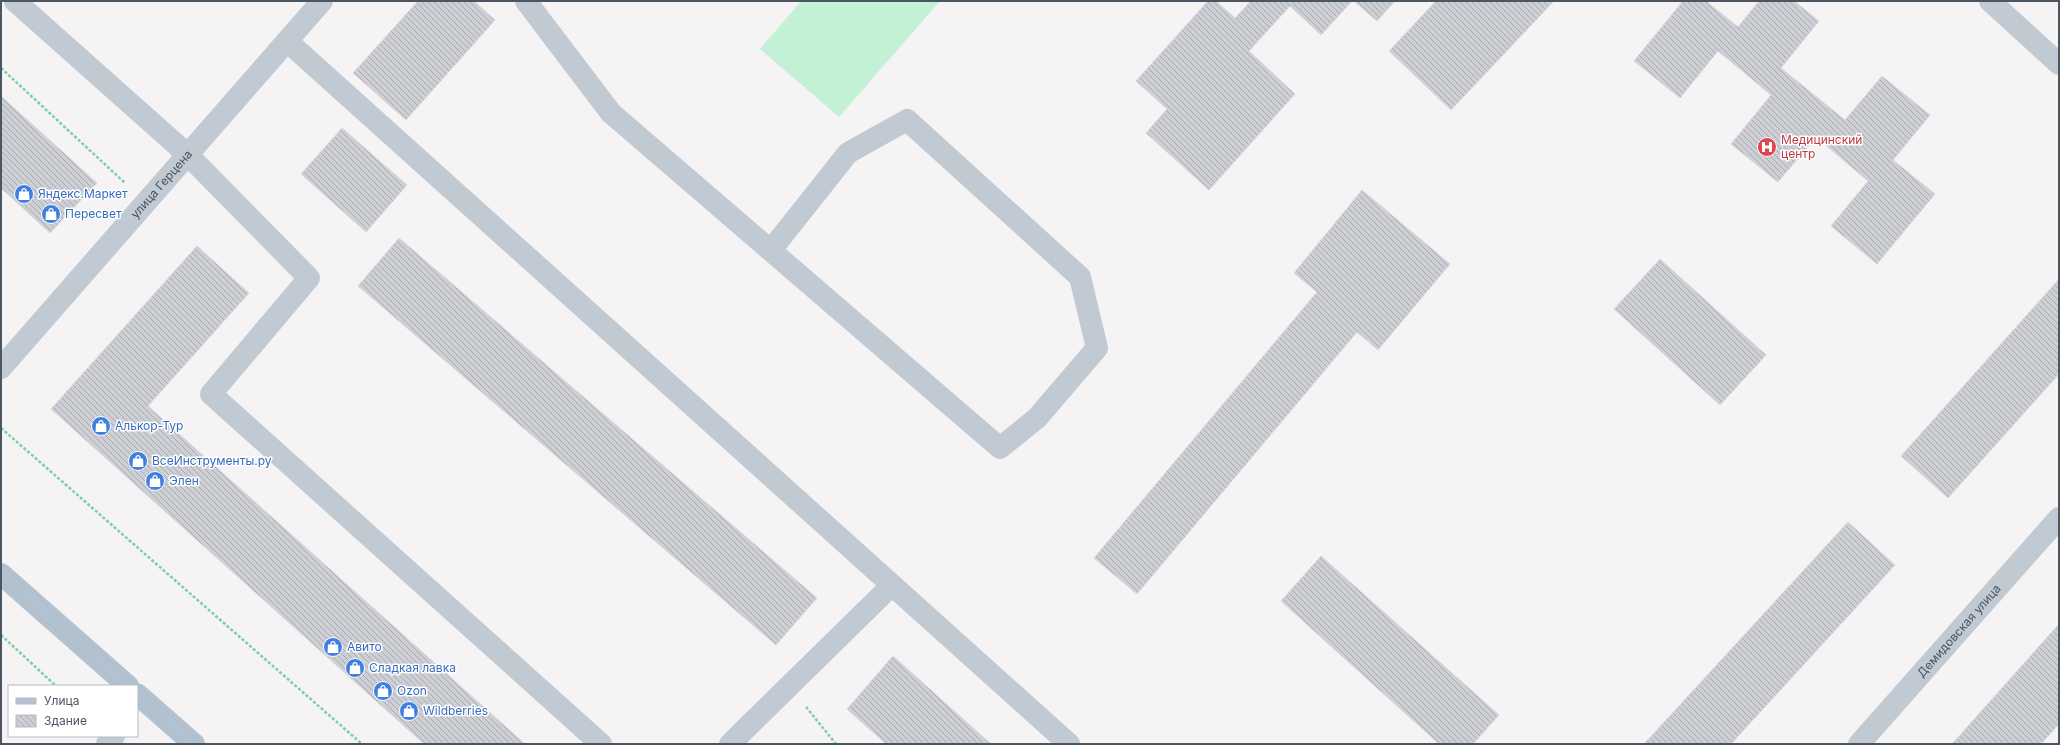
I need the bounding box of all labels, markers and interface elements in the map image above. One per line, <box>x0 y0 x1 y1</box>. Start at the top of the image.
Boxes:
place label: Медицинский центр <box>1781 132 1862 161</box>
hospital icon: Медицинский центр <box>1756 136 1778 158</box>
street label: улица Герцена <box>127 147 195 221</box>
shop icon: Яндекс.Маркет <box>13 183 35 205</box>
place label: Яндекс.Маркет <box>38 186 128 201</box>
shop icon: Пересвет <box>40 203 62 225</box>
place label: Пересвет <box>65 206 122 221</box>
shop icon: Алькор-Тур <box>90 415 112 437</box>
place label: Алькор-Тур <box>115 418 183 433</box>
shop icon: ВсеИнструменты.ру <box>127 450 149 472</box>
place label: ВсеИнструменты.ру <box>152 453 272 468</box>
shop icon: Элен <box>144 470 166 492</box>
place label: Элен <box>169 473 199 488</box>
street label: Демидовская улица <box>1914 581 2004 680</box>
shop icon: Авито <box>322 636 344 658</box>
place label: Авито <box>347 639 382 654</box>
shop icon: Сладкая лавка <box>344 657 366 679</box>
place label: Сладкая лавка <box>369 660 456 675</box>
shop icon: Ozon <box>372 680 394 702</box>
place label: Ozon <box>397 683 427 698</box>
legend <box>8 685 138 737</box>
text: Улица <box>44 693 79 708</box>
shop icon: Wildberries <box>398 700 420 722</box>
place label: Wildberries <box>423 703 488 718</box>
text: Здание <box>44 713 87 728</box>

